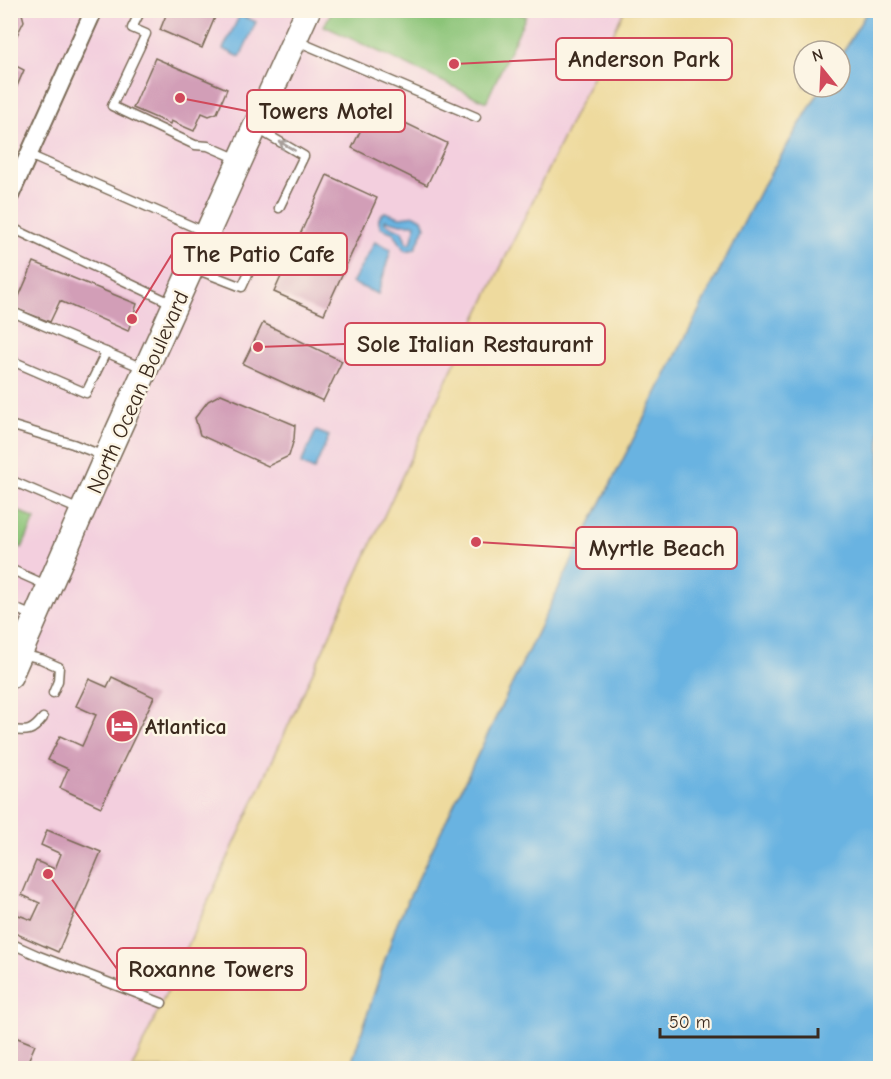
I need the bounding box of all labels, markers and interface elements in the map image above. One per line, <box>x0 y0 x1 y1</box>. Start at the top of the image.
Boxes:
callout: Anderson Park <box>556 38 732 80</box>
north arrow <box>792 39 852 99</box>
text: Anderson Park <box>568 45 720 73</box>
text: N <box>810 46 825 66</box>
callout: Towers Motel <box>247 90 405 132</box>
text: Towers Motel <box>259 97 393 125</box>
one-way arrow <box>278 140 296 151</box>
callout: The Patio Cafe <box>172 233 347 275</box>
text: The Patio Cafe <box>183 240 335 268</box>
street label: North Ocean Boulevard <box>81 287 194 498</box>
callout: Sole Italian Restaurant <box>345 323 605 365</box>
text: Sole Italian Restaurant <box>357 330 594 358</box>
callout: Myrtle Beach <box>576 527 737 569</box>
text: Myrtle Beach <box>589 534 725 562</box>
hotel icon: Atlantica <box>104 708 140 744</box>
place label: Atlantica <box>145 714 227 740</box>
callout: Roxanne Towers <box>117 948 306 990</box>
text: Roxanne Towers <box>128 955 294 983</box>
scale bar <box>660 1001 818 1039</box>
text: 50 m <box>669 1012 711 1033</box>

